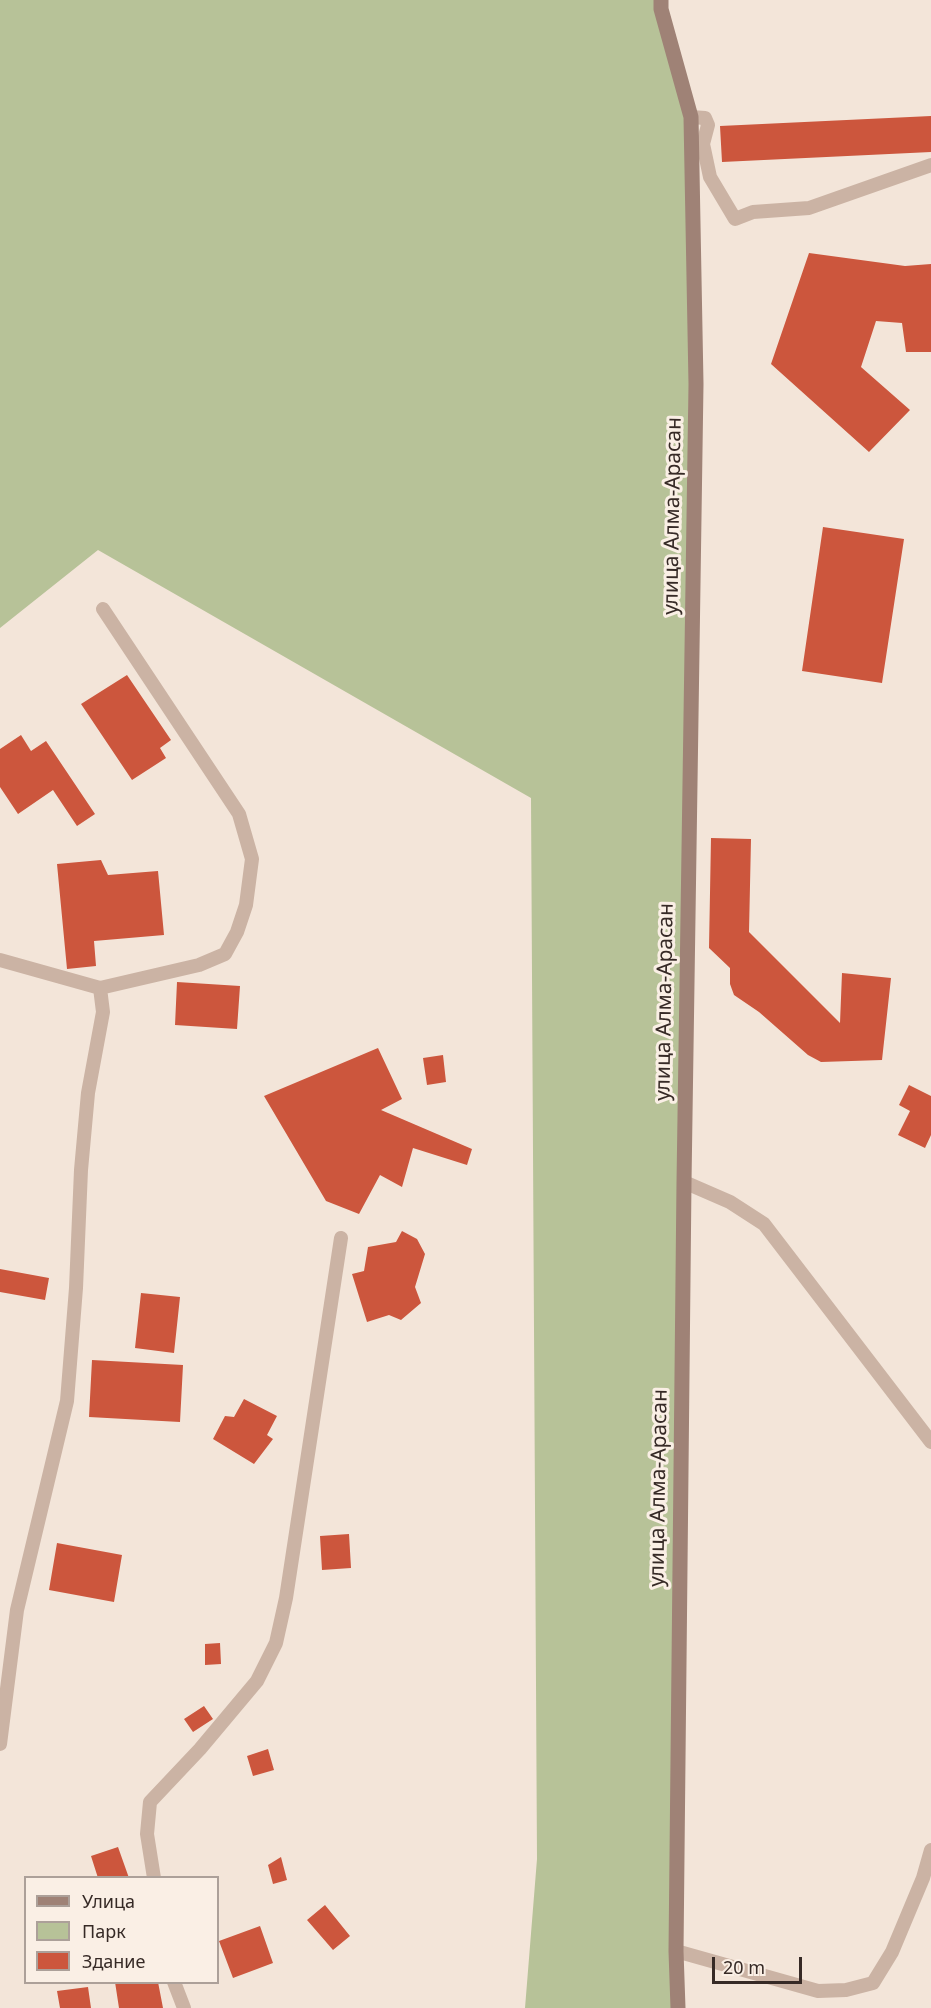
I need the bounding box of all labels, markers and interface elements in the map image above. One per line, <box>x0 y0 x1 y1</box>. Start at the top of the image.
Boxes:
street label: улица Алма-Арасан <box>659 417 687 615</box>
street label: улица Алма-Арасан <box>651 903 679 1101</box>
street label: улица Алма-Арасан <box>645 1389 673 1587</box>
legend <box>24 1876 219 1984</box>
text: Улица <box>82 1889 135 1913</box>
text: Парк <box>82 1919 126 1943</box>
scale bar <box>715 1945 805 1983</box>
text: Здание <box>82 1949 145 1973</box>
text: 20 m <box>723 1955 765 1979</box>

